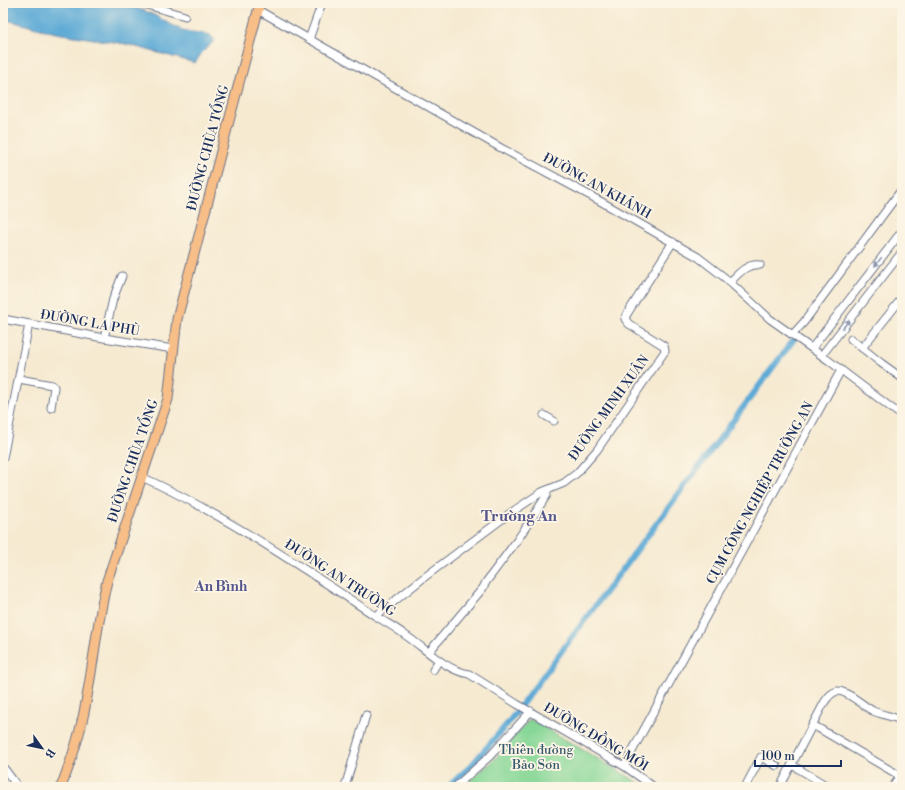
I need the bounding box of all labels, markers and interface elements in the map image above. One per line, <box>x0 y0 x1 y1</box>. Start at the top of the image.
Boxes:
street label: ĐƯỜNG CHÙA TỔNG <box>181 82 233 213</box>
street label: ĐƯỜNG AN KHÁNH <box>540 149 655 223</box>
one-way arrow <box>874 257 882 268</box>
street label: ĐƯỜNG LA PHÙ <box>39 305 141 340</box>
one-way arrow <box>841 319 850 330</box>
street label: ĐƯỜNG MINH XUÂN <box>565 351 653 464</box>
street label: ĐƯỜNG CHÙA TỔNG <box>102 396 162 525</box>
street label: CỤM CÔNG NGHIỆP TRƯỜNG AN <box>702 398 817 587</box>
district label: Trường An <box>481 507 558 526</box>
street label: ĐƯỜNG AN TRƯỜNG <box>282 535 399 620</box>
district label: An Bình <box>193 578 248 596</box>
street label: ĐƯỜNG ĐỒNG MỚI <box>541 697 653 775</box>
north arrow <box>22 728 62 768</box>
park label: Thiên đường Bảo Sơn <box>499 742 574 773</box>
scale bar <box>755 742 841 768</box>
text: B <box>41 746 58 760</box>
text: 100 m <box>761 749 795 764</box>

